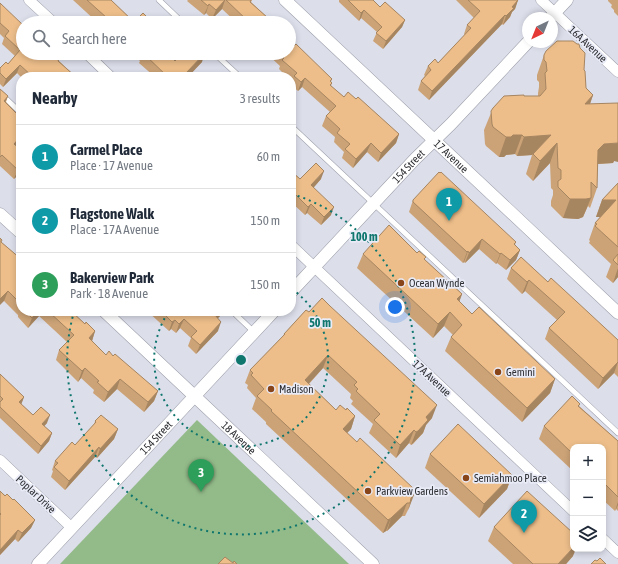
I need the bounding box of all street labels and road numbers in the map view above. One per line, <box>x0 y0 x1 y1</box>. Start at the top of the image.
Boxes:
street label: 16A Avenue <box>566 23 610 65</box>
street label: 17 Avenue <box>432 137 471 175</box>
street label: 154 Street <box>390 147 427 185</box>
street label: 17A Avenue <box>410 357 454 399</box>
street label: 154 Street <box>138 418 174 457</box>
street label: 18 Avenue <box>219 419 258 457</box>
street label: Poplar Drive <box>14 473 58 515</box>

